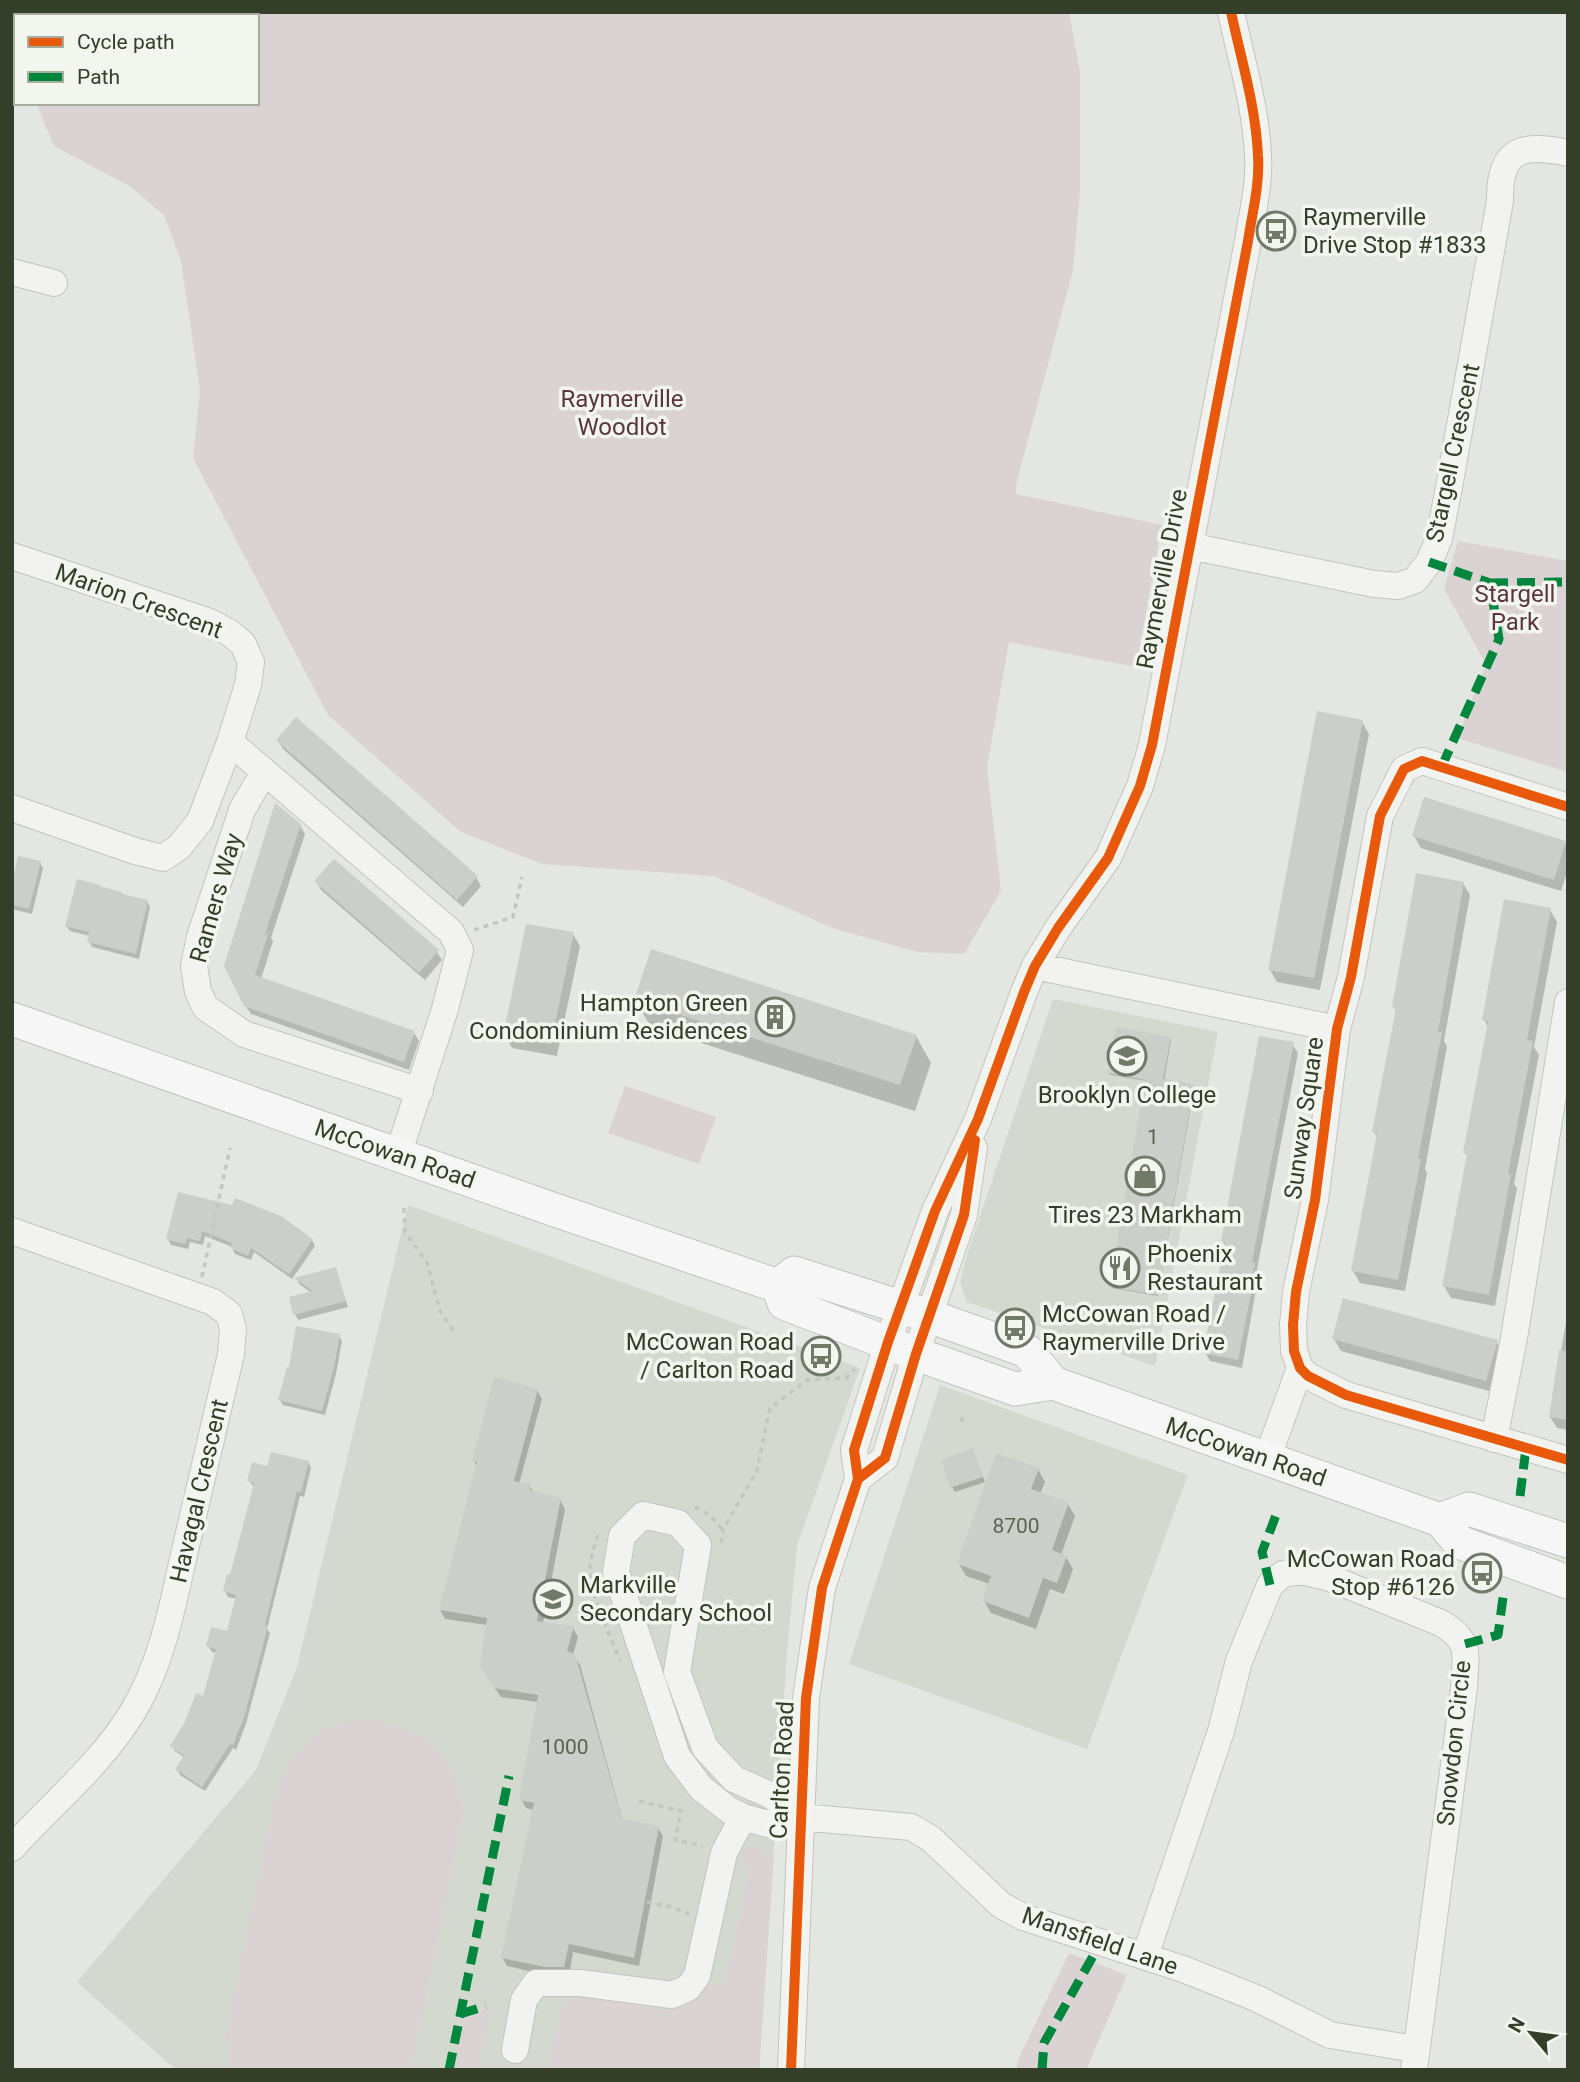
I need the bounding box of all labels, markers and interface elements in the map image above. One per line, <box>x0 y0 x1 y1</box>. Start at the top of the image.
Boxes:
legend <box>14 14 259 105</box>
text: Cycle path <box>77 30 175 54</box>
text: Path <box>77 65 120 89</box>
place label: Raymerville Drive Stop #1833 <box>1303 203 1487 259</box>
bus stop icon: Raymerville Drive Stop #1833 <box>1255 210 1297 252</box>
street label: Stargell Crescent <box>1420 361 1486 545</box>
park label: Raymerville Woodlot <box>561 385 684 441</box>
street label: Raymerville Drive <box>1131 487 1193 671</box>
street label: Marion Crescent <box>52 558 227 644</box>
park label: Stargell Park <box>1475 580 1555 636</box>
street label: Ramers Way <box>184 829 248 966</box>
place label: Hampton Green Condominium Residences <box>469 989 748 1045</box>
building icon: Hampton Green Condominium Residences <box>754 996 796 1038</box>
school or university icon: Brooklyn College <box>1106 1035 1148 1077</box>
street label: Sunway Square <box>1279 1035 1329 1201</box>
place label: Brooklyn College <box>1038 1081 1216 1109</box>
street label: McCowan Road <box>311 1113 479 1195</box>
house number: 1 <box>1147 1125 1159 1149</box>
shop icon: Tires 23 Markham <box>1124 1155 1166 1197</box>
place label: Tires 23 Markham <box>1048 1201 1242 1229</box>
place label: Phoenix Restaurant <box>1147 1240 1263 1296</box>
restaurant icon: Phoenix Restaurant <box>1099 1247 1141 1289</box>
place label: McCowan Road / Raymerville Drive <box>1042 1300 1226 1356</box>
bus stop icon: McCowan Road / Raymerville Drive <box>994 1307 1036 1349</box>
place label: McCowan Road / Carlton Road <box>626 1328 794 1384</box>
bus stop icon: McCowan Road / Carlton Road <box>800 1335 842 1377</box>
street label: Havagal Crescent <box>164 1396 234 1586</box>
street label: McCowan Road <box>1162 1411 1330 1493</box>
house number: 8700 <box>992 1514 1040 1538</box>
place label: McCowan Road Stop #6126 <box>1287 1545 1455 1601</box>
bus stop icon: McCowan Road Stop #6126 <box>1461 1552 1503 1594</box>
place label: Markville Secondary School <box>580 1571 772 1627</box>
school or university icon: Markville Secondary School <box>532 1578 574 1620</box>
street label: Snowdon Circle <box>1431 1659 1477 1827</box>
street label: Carlton Road <box>764 1700 800 1840</box>
house number: 1000 <box>541 1735 589 1759</box>
street label: Mansfield Lane <box>1018 1901 1182 1981</box>
north arrow <box>1496 1998 1566 2068</box>
text: N <box>1503 2014 1530 2036</box>

